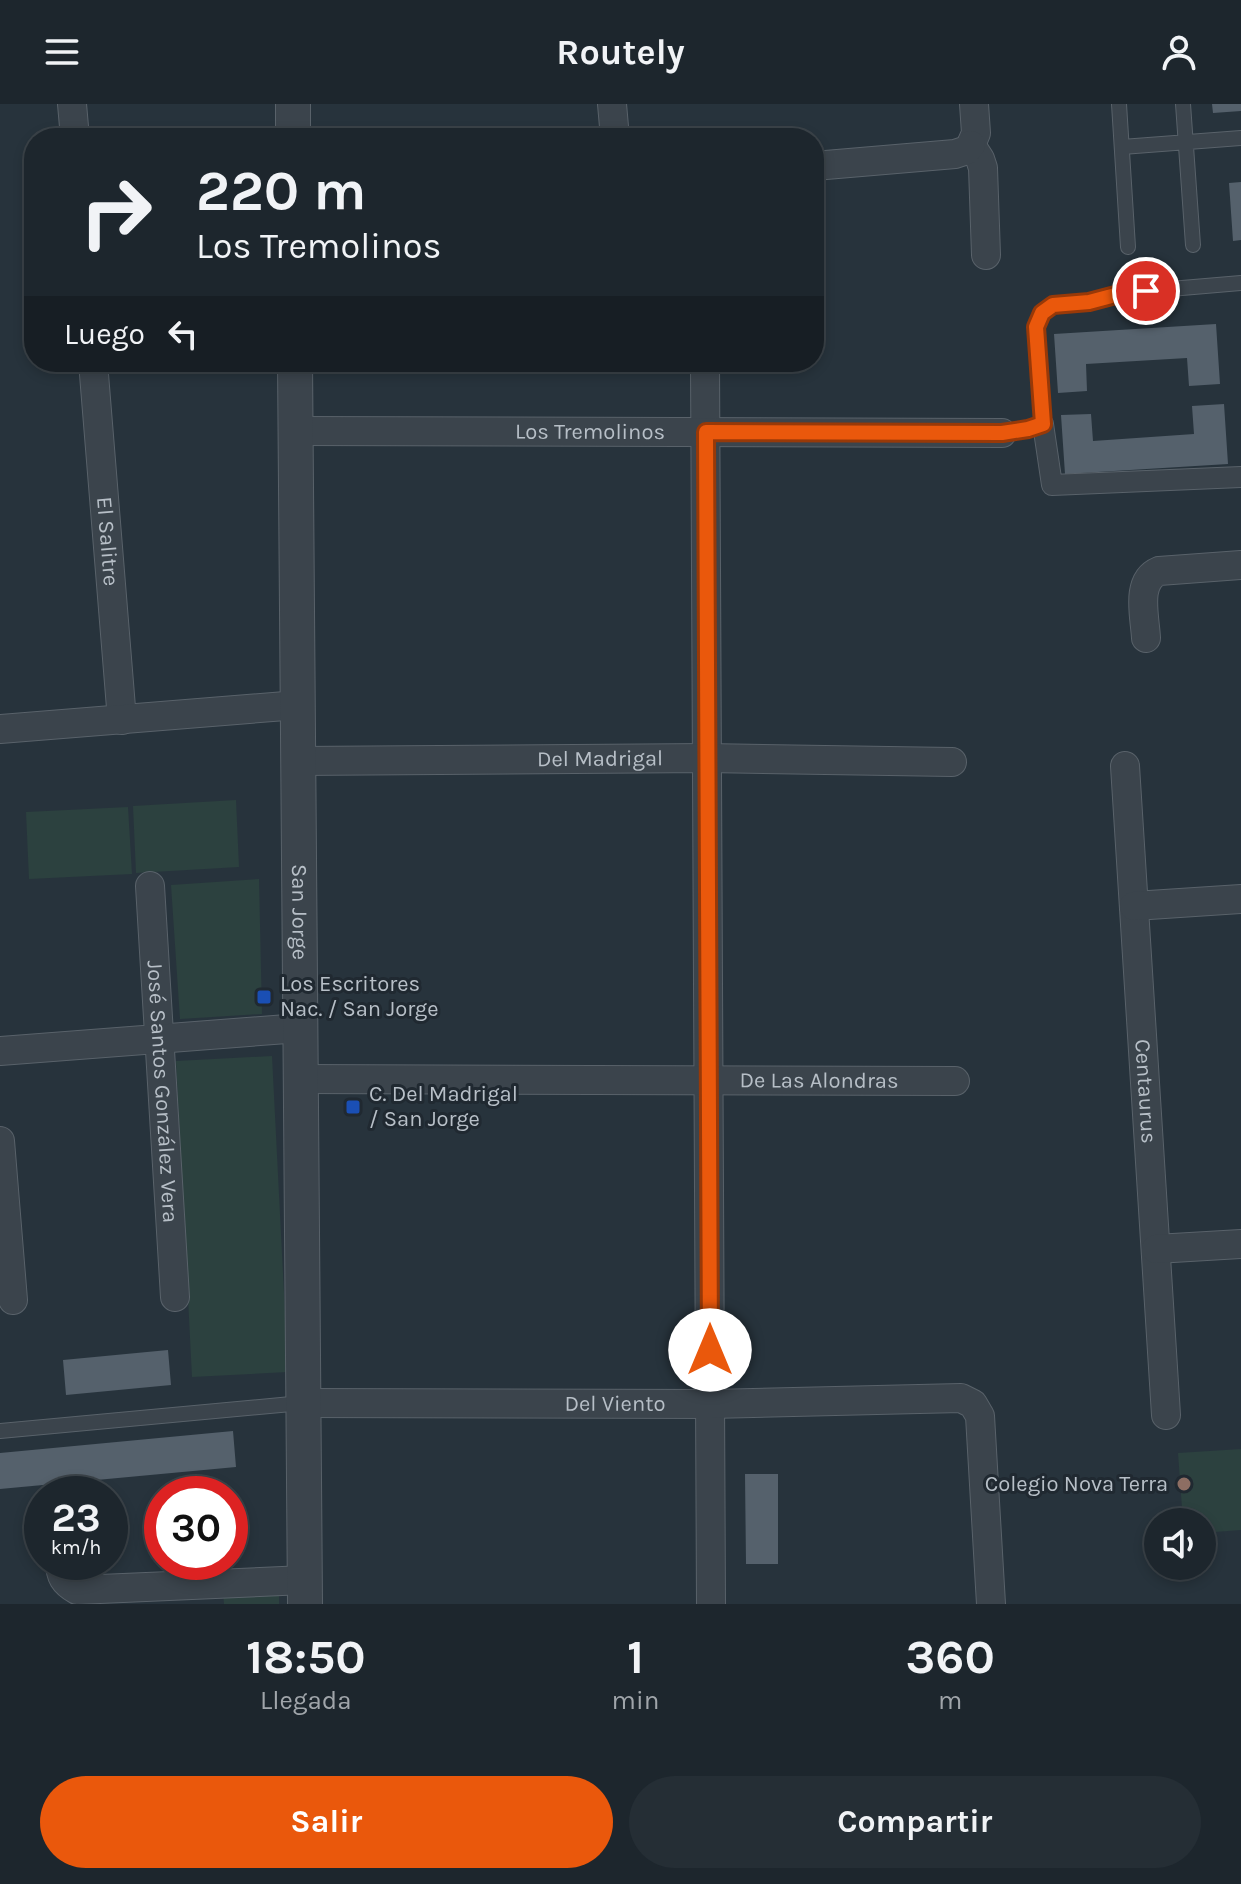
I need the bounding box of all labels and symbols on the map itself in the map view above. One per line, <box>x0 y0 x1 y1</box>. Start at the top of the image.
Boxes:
pin <box>1112 257 1180 325</box>
street label: Los Tremolinos <box>515 419 665 445</box>
street label: El Salitre <box>91 496 124 587</box>
street label: Del Madrigal <box>537 745 663 772</box>
street label: San Jorge <box>286 864 313 960</box>
street label: José Santos González Vera <box>142 959 183 1224</box>
place label: Los Escritores Nac. / San Jorge <box>280 971 439 1022</box>
marker: Los Escritores Nac. / San Jorge <box>255 988 273 1006</box>
street label: Centaurus <box>1129 1038 1162 1144</box>
street label: De Las Alondras <box>739 1067 899 1094</box>
place label: C. Del Madrigal / San Jorge <box>369 1081 518 1132</box>
marker: C. Del Madrigal / San Jorge <box>344 1098 362 1116</box>
position arrow <box>668 1308 752 1392</box>
street label: Del Viento <box>564 1391 666 1417</box>
place label: Colegio Nova Terra <box>985 1471 1168 1497</box>
marker: Colegio Nova Terra <box>1175 1475 1193 1493</box>
speed limit sign: 30 <box>144 1476 248 1580</box>

